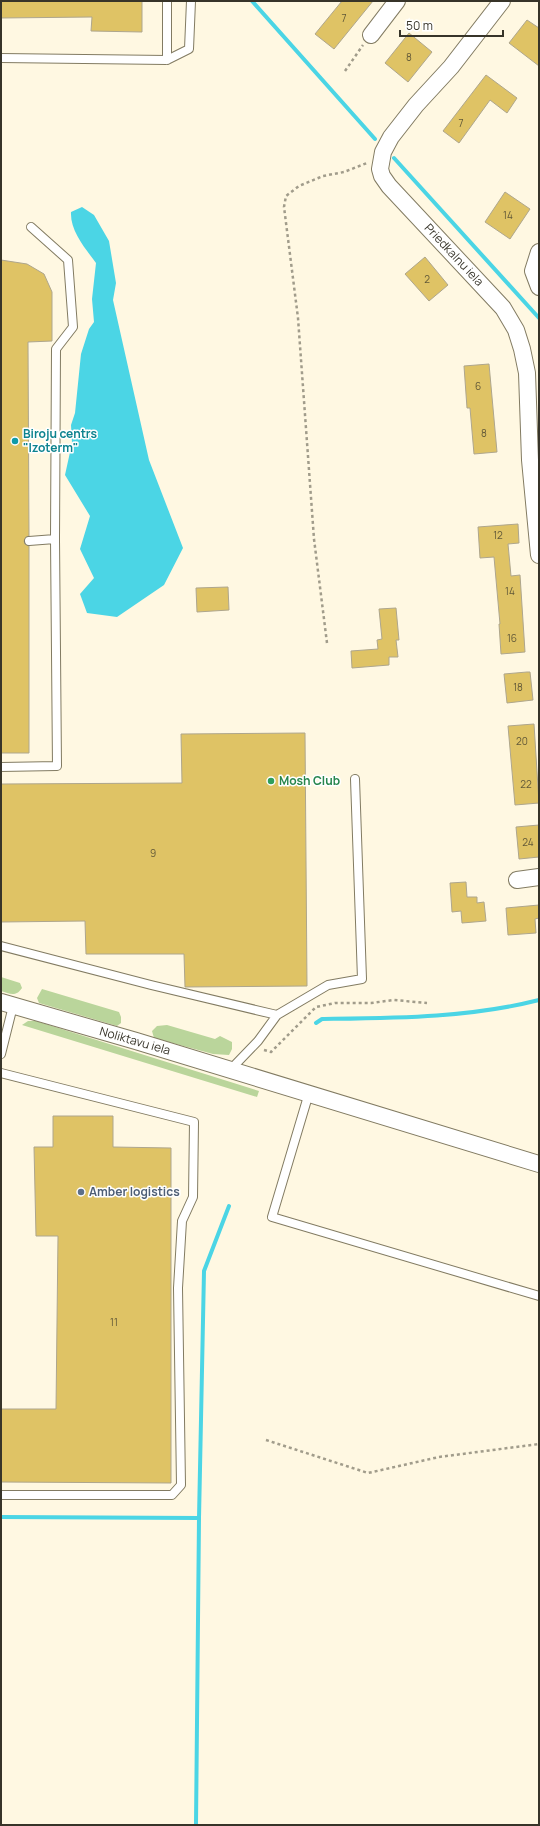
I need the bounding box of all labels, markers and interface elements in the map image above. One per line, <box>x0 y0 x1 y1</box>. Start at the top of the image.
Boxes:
house number: 7 <box>341 11 347 25</box>
scale bar <box>400 12 503 38</box>
text: 50 m <box>406 17 433 34</box>
house number: 8 <box>406 50 412 64</box>
house number: 7 <box>458 116 464 130</box>
house number: 14 <box>503 208 513 222</box>
street label: Priedkalnu iela <box>421 220 488 290</box>
house number: 2 <box>424 272 430 286</box>
house number: 6 <box>475 379 481 393</box>
place label: Biroju centrs "Izoterm" <box>23 425 97 456</box>
house number: 8 <box>481 426 487 440</box>
marker: Biroju centrs "Izoterm" <box>10 436 20 446</box>
house number: 12 <box>493 528 503 542</box>
house number: 14 <box>505 584 515 598</box>
house number: 16 <box>507 631 517 645</box>
house number: 18 <box>513 680 523 694</box>
house number: 20 <box>516 734 528 748</box>
place label: Mosh Club <box>279 772 340 789</box>
marker: Mosh Club <box>266 776 276 786</box>
house number: 22 <box>520 777 532 791</box>
house number: 24 <box>522 835 534 849</box>
house number: 9 <box>150 846 156 860</box>
street label: Noliktavu iela <box>98 1022 173 1059</box>
place label: Amber logistics <box>89 1183 180 1200</box>
marker: Amber logistics <box>76 1187 86 1197</box>
house number: 11 <box>110 1315 118 1329</box>

